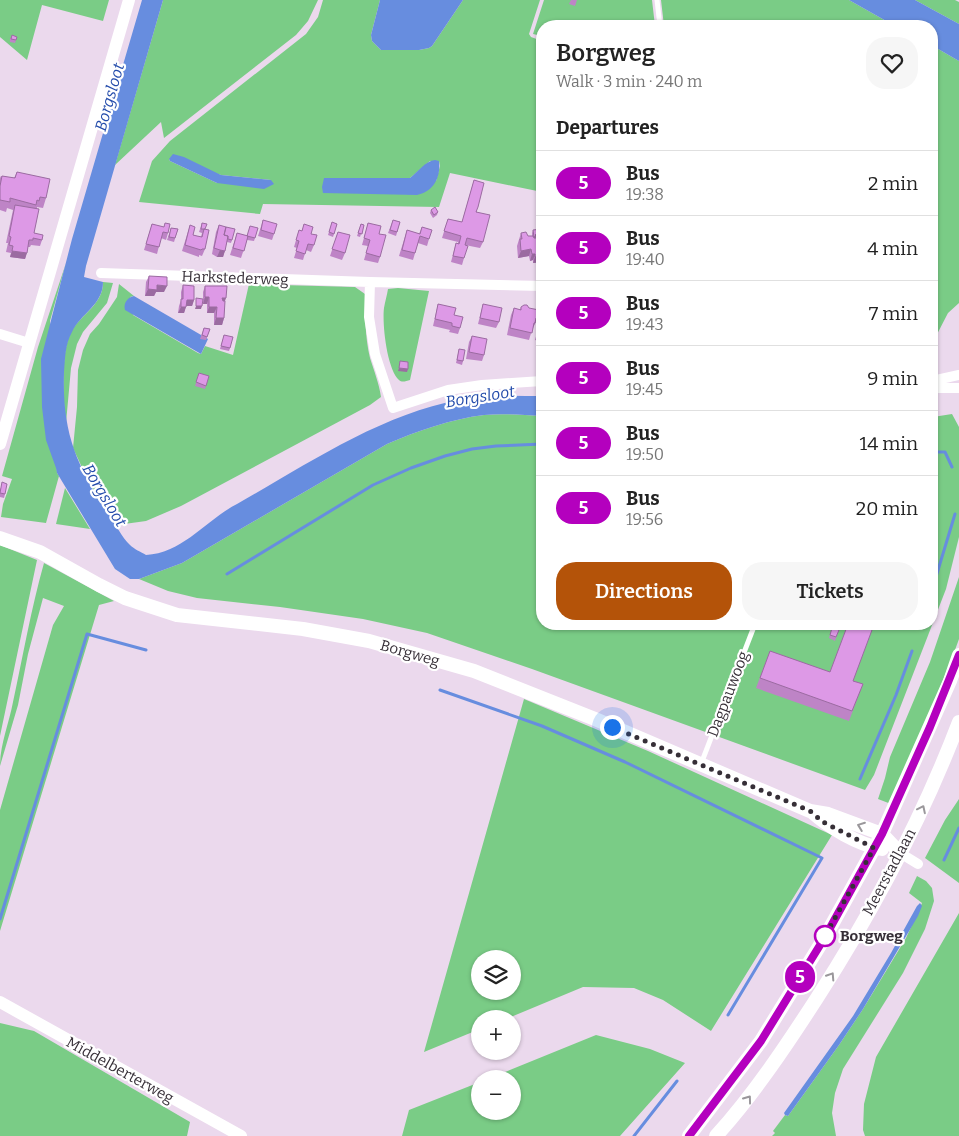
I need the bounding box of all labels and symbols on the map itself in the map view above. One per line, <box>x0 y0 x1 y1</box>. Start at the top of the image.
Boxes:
water label: Borgsloot <box>91 61 128 133</box>
street label: Harkstederweg <box>181 267 289 289</box>
water label: Borgsloot <box>444 382 516 411</box>
water label: Borgsloot <box>78 460 131 530</box>
street label: Borgweg <box>378 636 442 670</box>
street label: Dagpauwoog <box>703 649 753 739</box>
your location <box>600 715 625 740</box>
one-way arrow <box>915 805 926 814</box>
one-way arrow <box>857 821 866 832</box>
street label: Meerstadlaan <box>859 825 920 918</box>
marker: Borgweg <box>814 925 836 947</box>
place label: Borgweg <box>840 927 903 945</box>
line badge: 5 <box>784 961 816 993</box>
one-way arrow <box>824 973 834 982</box>
street label: Middelberterweg <box>63 1033 177 1107</box>
one-way arrow <box>742 1096 750 1105</box>

